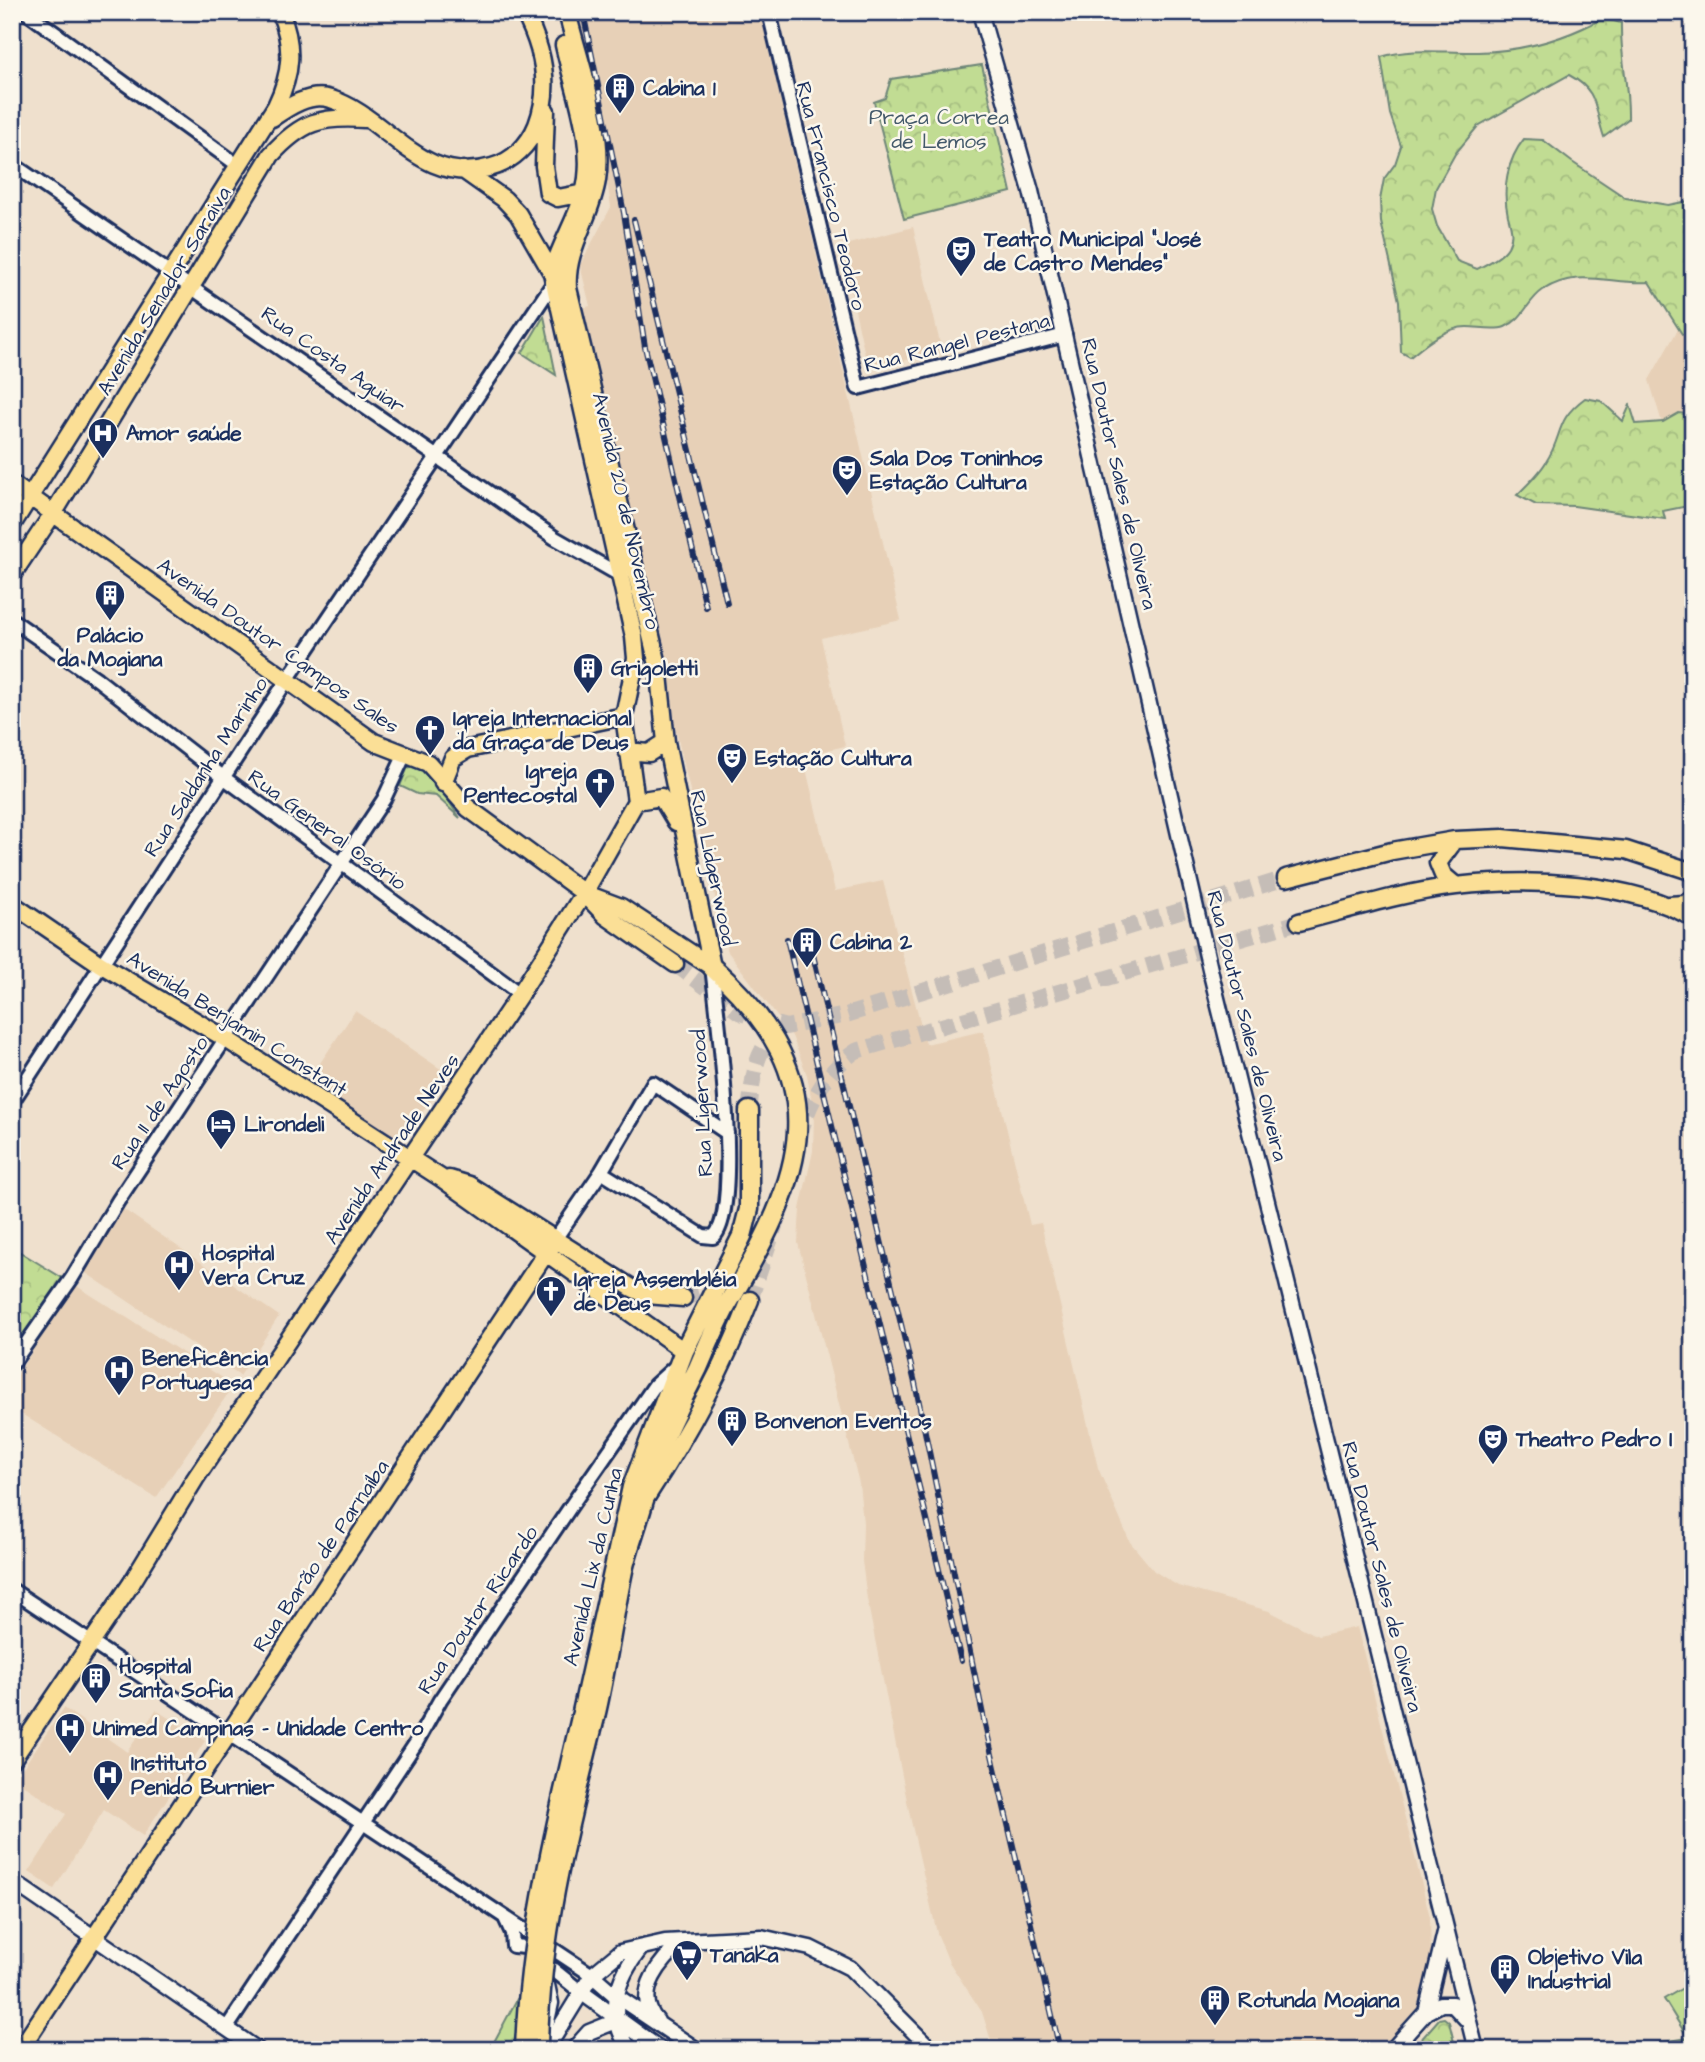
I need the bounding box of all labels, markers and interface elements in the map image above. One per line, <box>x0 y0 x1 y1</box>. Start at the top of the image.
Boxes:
building icon: Cabina 1 <box>603 71 637 115</box>
place label: Cabina 1 <box>643 74 716 103</box>
street label: Rua Francisco Teodoro <box>789 79 874 314</box>
park label: Praça Correa de Lemos <box>869 103 1009 156</box>
street label: Avenida Senador Saraiva <box>90 181 238 401</box>
place label: Teatro Municipal "José de Castro Mendes" <box>983 225 1202 278</box>
theatre icon: Teatro Municipal "José de Castro Mendes" <box>944 234 978 278</box>
street label: Rua Costa Aguiar <box>254 299 411 422</box>
street label: Rua Rangel Pestana <box>861 306 1054 382</box>
street label: Rua Doutor Sales de Oliveira <box>1074 335 1164 613</box>
street label: Avenida 20 de Novembro <box>585 390 667 632</box>
hospital icon: Amor saúde <box>86 416 120 460</box>
place label: Amor saúde <box>126 419 242 448</box>
place label: Sala Dos Toninhos Estação Cultura <box>869 444 1043 497</box>
theatre icon: Sala Dos Toninhos Estação Cultura <box>830 453 864 497</box>
street label: Avenida Doutor Campos Sales <box>151 551 405 742</box>
building icon: Palácio da Mogiana <box>93 578 127 622</box>
place label: Palácio da Mogiana <box>57 621 163 676</box>
building icon: Grigoletti <box>571 651 605 695</box>
place label: Grigoletti <box>611 654 699 685</box>
street label: Rua Saldanha Marinho <box>137 671 275 863</box>
place label: Igreja Internacional da Graça de Deus <box>452 704 633 757</box>
church icon: Igreja Internacional da Graça de Deus <box>413 713 447 757</box>
theatre icon: Estação Cultura <box>715 741 749 785</box>
place label: Estação Cultura <box>755 744 912 773</box>
place label: Igreja Pentecostal <box>464 757 578 810</box>
street label: Rua General Osório <box>242 763 412 898</box>
church icon: Igreja Pentecostal <box>583 766 617 810</box>
street label: Rua Lidgerwood <box>680 788 744 949</box>
street label: Rua Doutor Sales de Oliveira <box>1199 888 1295 1165</box>
building icon: Cabina 2 <box>790 925 824 969</box>
place label: Cabina 2 <box>830 928 913 957</box>
street label: Avenida Benjamin Constant <box>121 944 353 1104</box>
street label: Rua Ligerwood <box>684 1028 722 1177</box>
street label: Rua 11 de Agosto <box>104 1030 217 1177</box>
street label: Avenida Andrade Neves <box>317 1048 467 1250</box>
hotel icon: Lirondeli <box>204 1107 238 1151</box>
place label: Lirondeli <box>244 1110 325 1139</box>
place label: Hospital Vera Cruz <box>201 1239 305 1292</box>
hospital icon: Hospital Vera Cruz <box>162 1248 196 1292</box>
place label: Igreja Assembléia de Deus <box>573 1265 737 1318</box>
church icon: Igreja Assembléia de Deus <box>534 1274 568 1318</box>
place label: Beneficência Portuguesa <box>142 1344 268 1399</box>
hospital icon: Beneficência Portuguesa <box>102 1353 136 1397</box>
building icon: Bonvenon Eventos <box>715 1404 749 1448</box>
place label: Bonvenon Eventos <box>755 1407 932 1436</box>
theatre icon: Theatro Pedro I <box>1476 1422 1510 1466</box>
place label: Theatro Pedro I <box>1515 1425 1672 1454</box>
street label: Rua Doutor Sales de Oliveira <box>1334 1439 1430 1716</box>
street label: Rua Barão de Parnaíba <box>246 1454 396 1658</box>
street label: Avenida Lix da Cunha <box>556 1465 630 1669</box>
street label: Rua Doutor Ricardo <box>411 1520 545 1700</box>
place label: Hospital Santa Sofia <box>118 1652 233 1705</box>
building icon: Hospital Santa Sofia <box>79 1661 113 1705</box>
hospital icon: Unimed Campinas - Unidade Centro <box>53 1711 87 1755</box>
place label: Unimed Campinas - Unidade Centro <box>93 1714 423 1744</box>
place label: Instituto Penido Burnier <box>131 1749 275 1802</box>
hospital icon: Instituto Penido Burnier <box>91 1758 125 1802</box>
supermarket icon: Tanaka <box>670 1938 704 1982</box>
place label: Tanaka <box>709 1941 779 1970</box>
place label: Objetivo Vila Industrial <box>1528 1943 1642 1996</box>
building icon: Objetivo Vila Industrial <box>1488 1952 1522 1996</box>
building icon: Rotunda Mogiana <box>1198 1983 1232 2027</box>
place label: Rotunda Mogiana <box>1238 1986 1400 2017</box>

